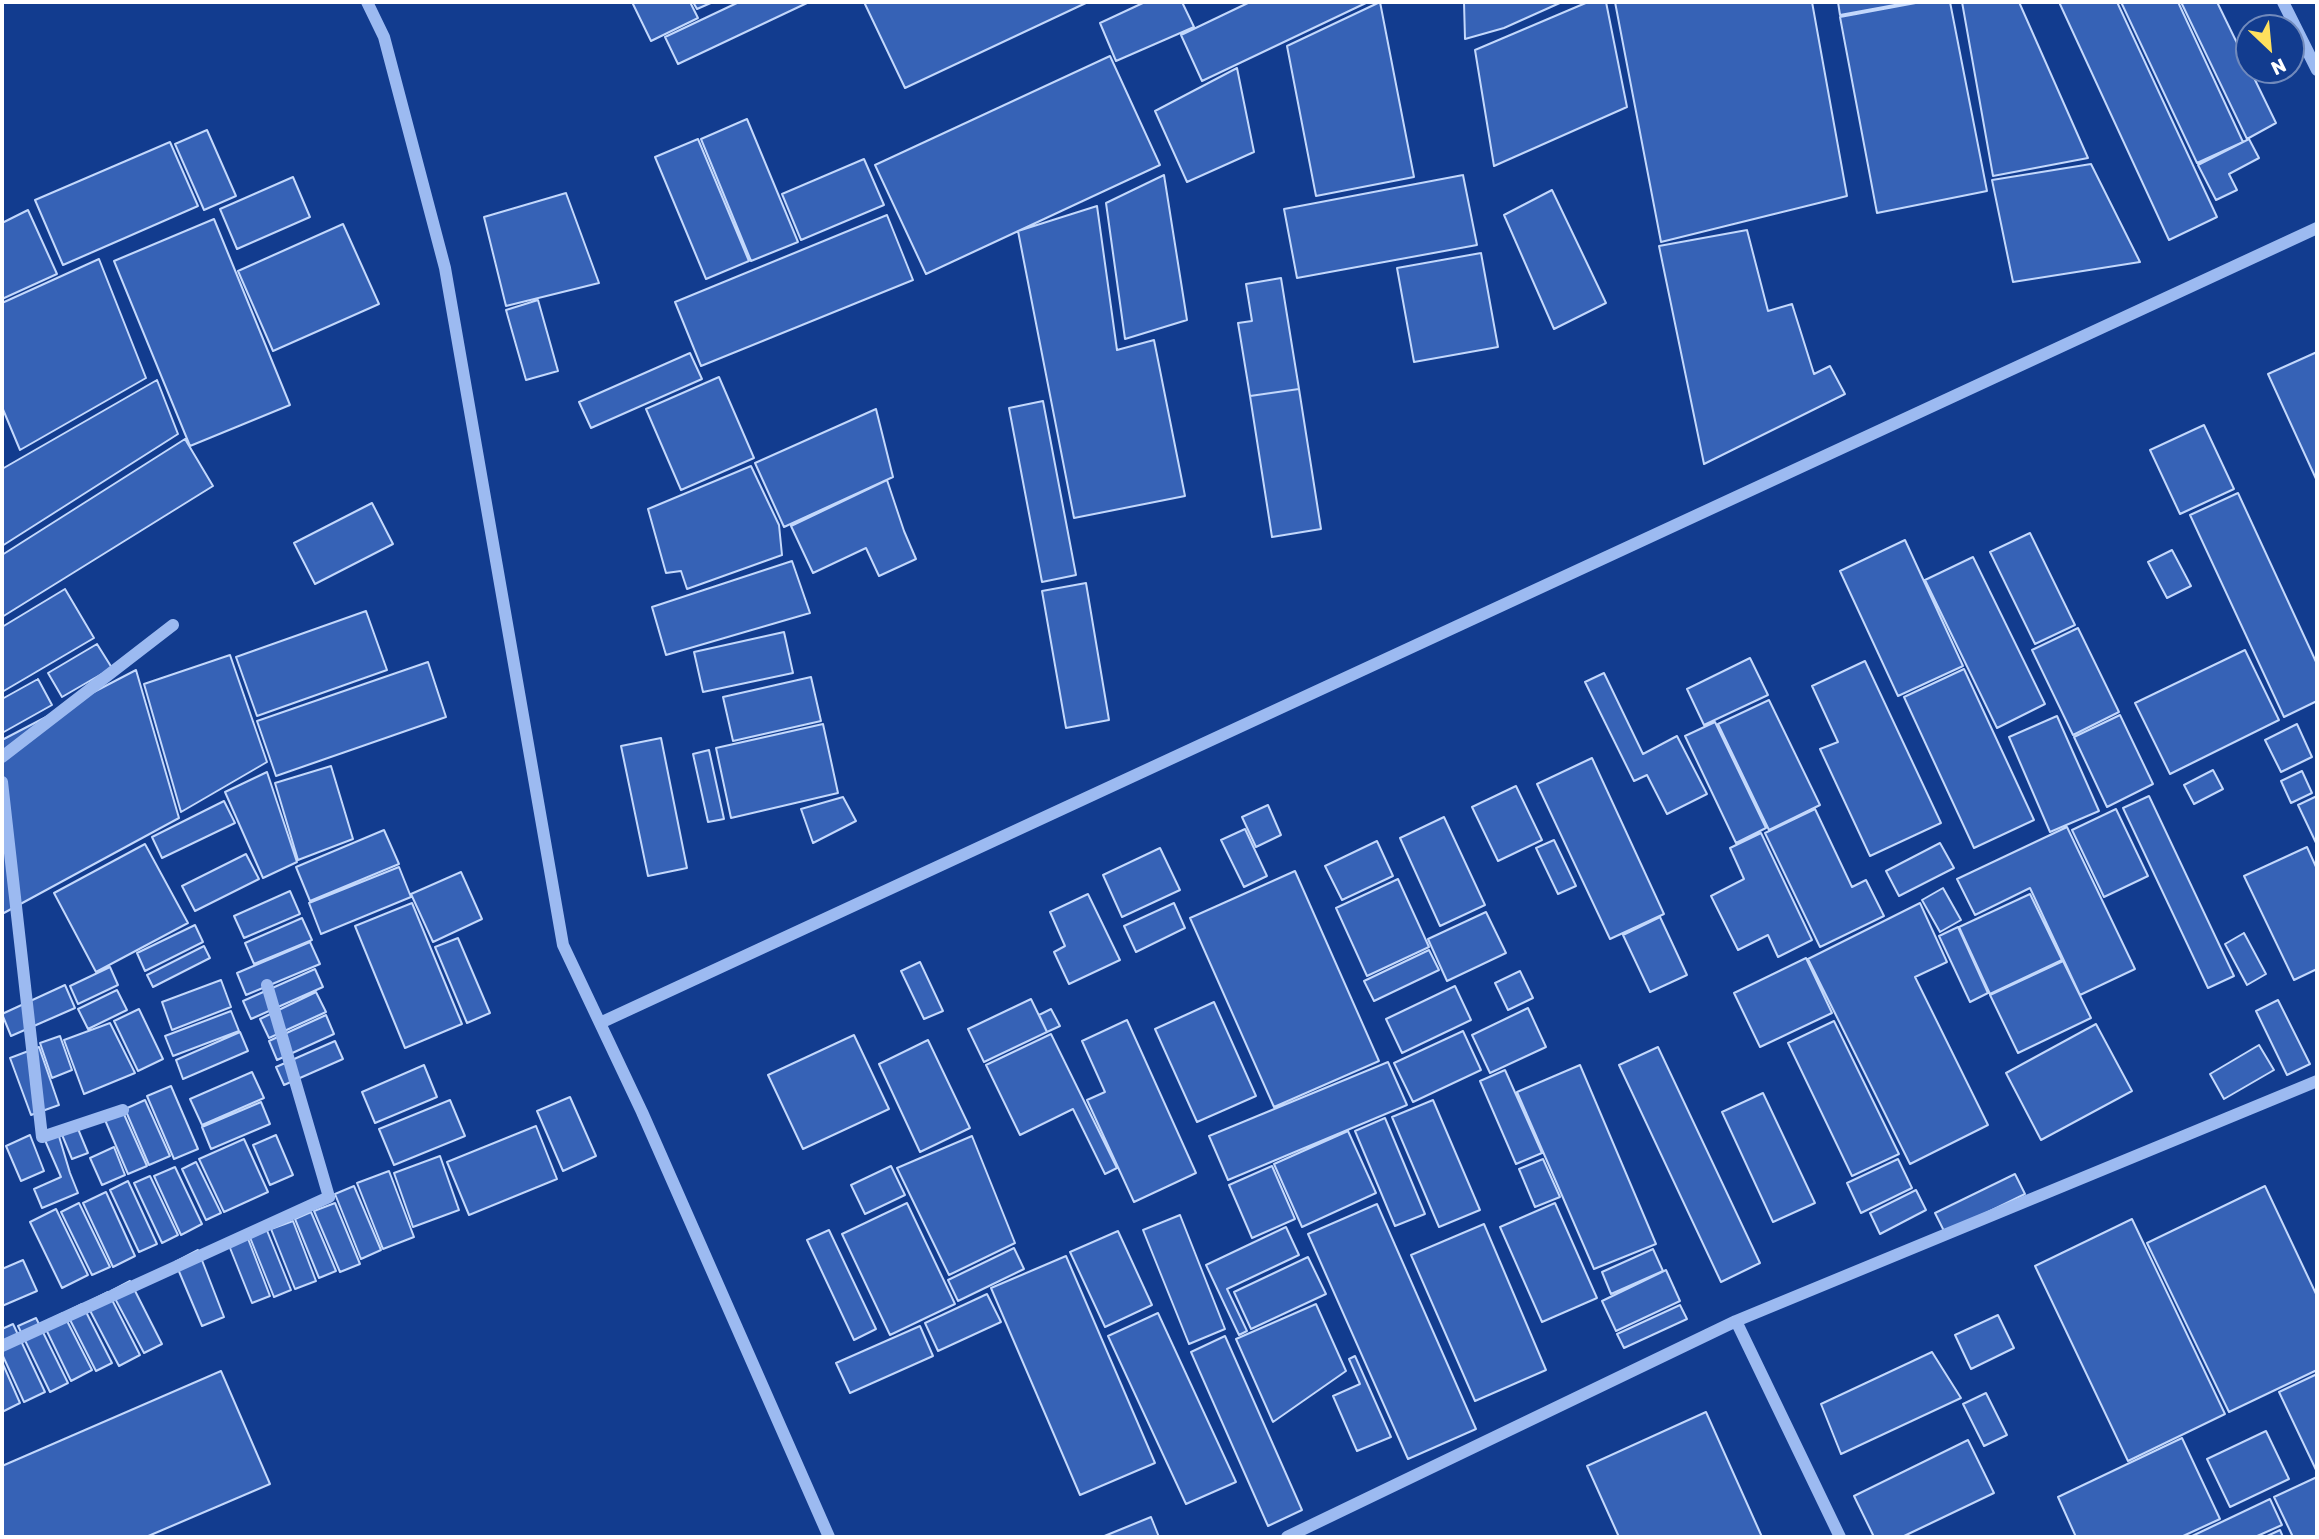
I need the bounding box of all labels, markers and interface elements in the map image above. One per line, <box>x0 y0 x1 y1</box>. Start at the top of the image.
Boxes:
north arrow <box>2235 14 2305 84</box>
text: N <box>2267 53 2290 80</box>

